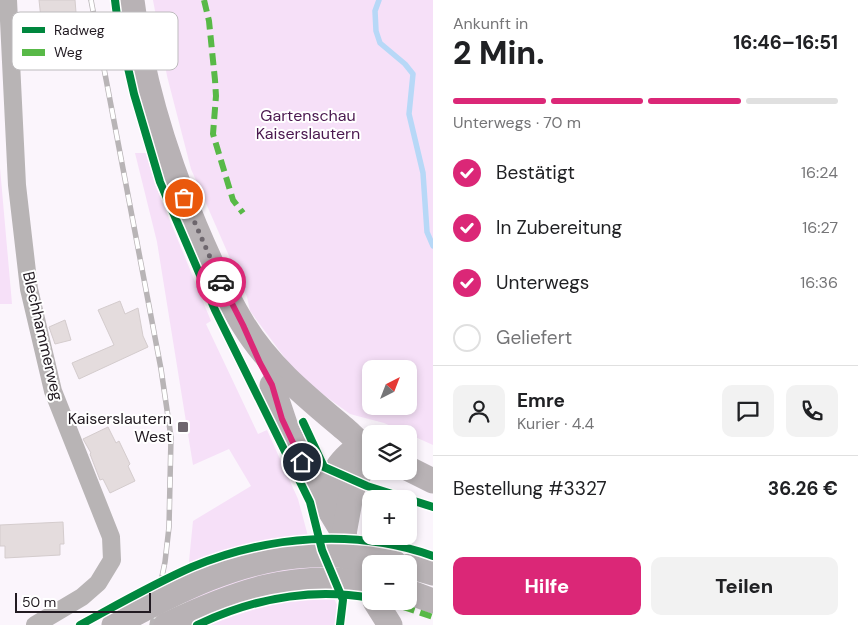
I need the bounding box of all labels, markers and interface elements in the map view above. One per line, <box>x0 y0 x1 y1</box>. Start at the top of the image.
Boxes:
legend <box>12 12 178 70</box>
text: Ankunft in <box>453 13 528 34</box>
text: Radweg <box>54 21 105 39</box>
text: 16:46–16:51 <box>733 30 838 55</box>
text: 2 Min. <box>453 32 544 74</box>
text: Weg <box>54 43 83 61</box>
park label: Gartenschau Kaiserslautern <box>256 105 360 144</box>
text: Unterwegs · 70 m <box>453 112 581 133</box>
icon: check <box>453 159 481 187</box>
text: Bestätigt <box>496 160 575 185</box>
text: 16:24 <box>801 162 838 183</box>
pin <box>163 177 205 219</box>
icon: bag <box>170 184 198 212</box>
icon: check <box>453 214 481 242</box>
text: In Zubereitung <box>496 215 622 240</box>
text: 16:27 <box>802 217 838 238</box>
courier <box>196 257 246 307</box>
icon: car <box>207 268 235 296</box>
street label: Blechhammerweg <box>18 269 68 403</box>
icon: check <box>453 269 481 297</box>
text: Unterwegs <box>496 270 589 295</box>
text: 16:36 <box>800 272 838 293</box>
text: Geliefert <box>496 325 572 350</box>
north arrow <box>362 360 418 415</box>
map controls <box>362 360 417 610</box>
button: person <box>453 385 505 437</box>
button: chat <box>722 385 774 437</box>
button: phone <box>786 385 838 437</box>
text: Emre <box>517 388 565 413</box>
place label: Kaiserslautern West <box>68 408 172 447</box>
text: Kurier · 4.4 <box>517 413 594 434</box>
marker: Kaiserslautern West <box>176 420 190 434</box>
button: layers <box>362 425 417 480</box>
pin <box>281 441 323 483</box>
icon: home <box>288 448 316 476</box>
text: Bestellung #3327 <box>453 476 607 501</box>
text: 36.26 € <box>768 476 838 501</box>
button: + <box>362 490 417 545</box>
button: − <box>362 555 417 610</box>
button: Hilfe <box>453 557 641 615</box>
button: Teilen <box>651 557 838 615</box>
scale bar <box>15 590 151 613</box>
text: 50 m <box>22 593 56 611</box>

